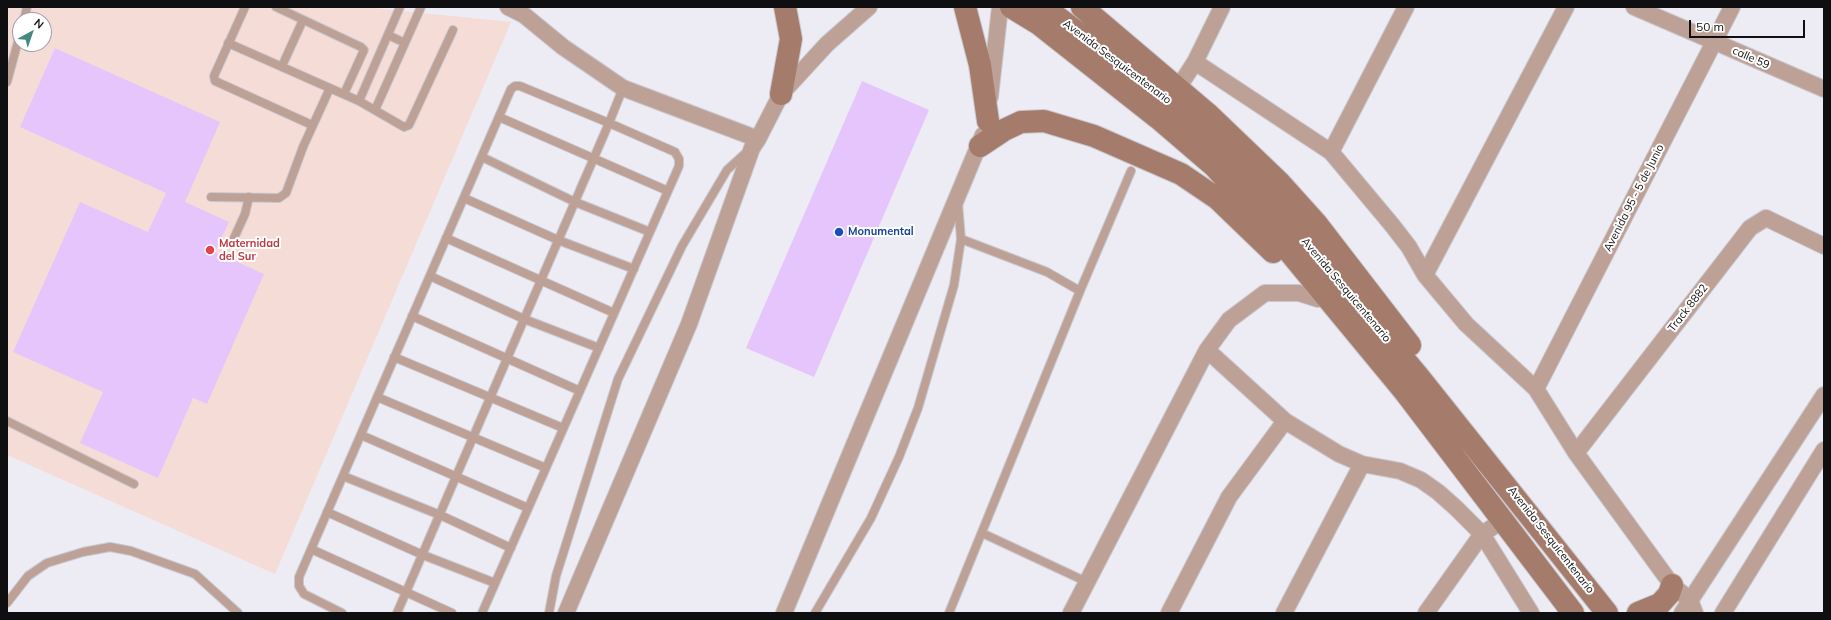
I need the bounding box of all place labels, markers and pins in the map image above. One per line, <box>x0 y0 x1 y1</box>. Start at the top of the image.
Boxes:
place label: Monumental <box>848 225 914 239</box>
marker: Monumental <box>833 226 845 238</box>
place label: Maternidad del Sur <box>219 237 280 263</box>
marker: Maternidad del Sur <box>204 244 216 256</box>

